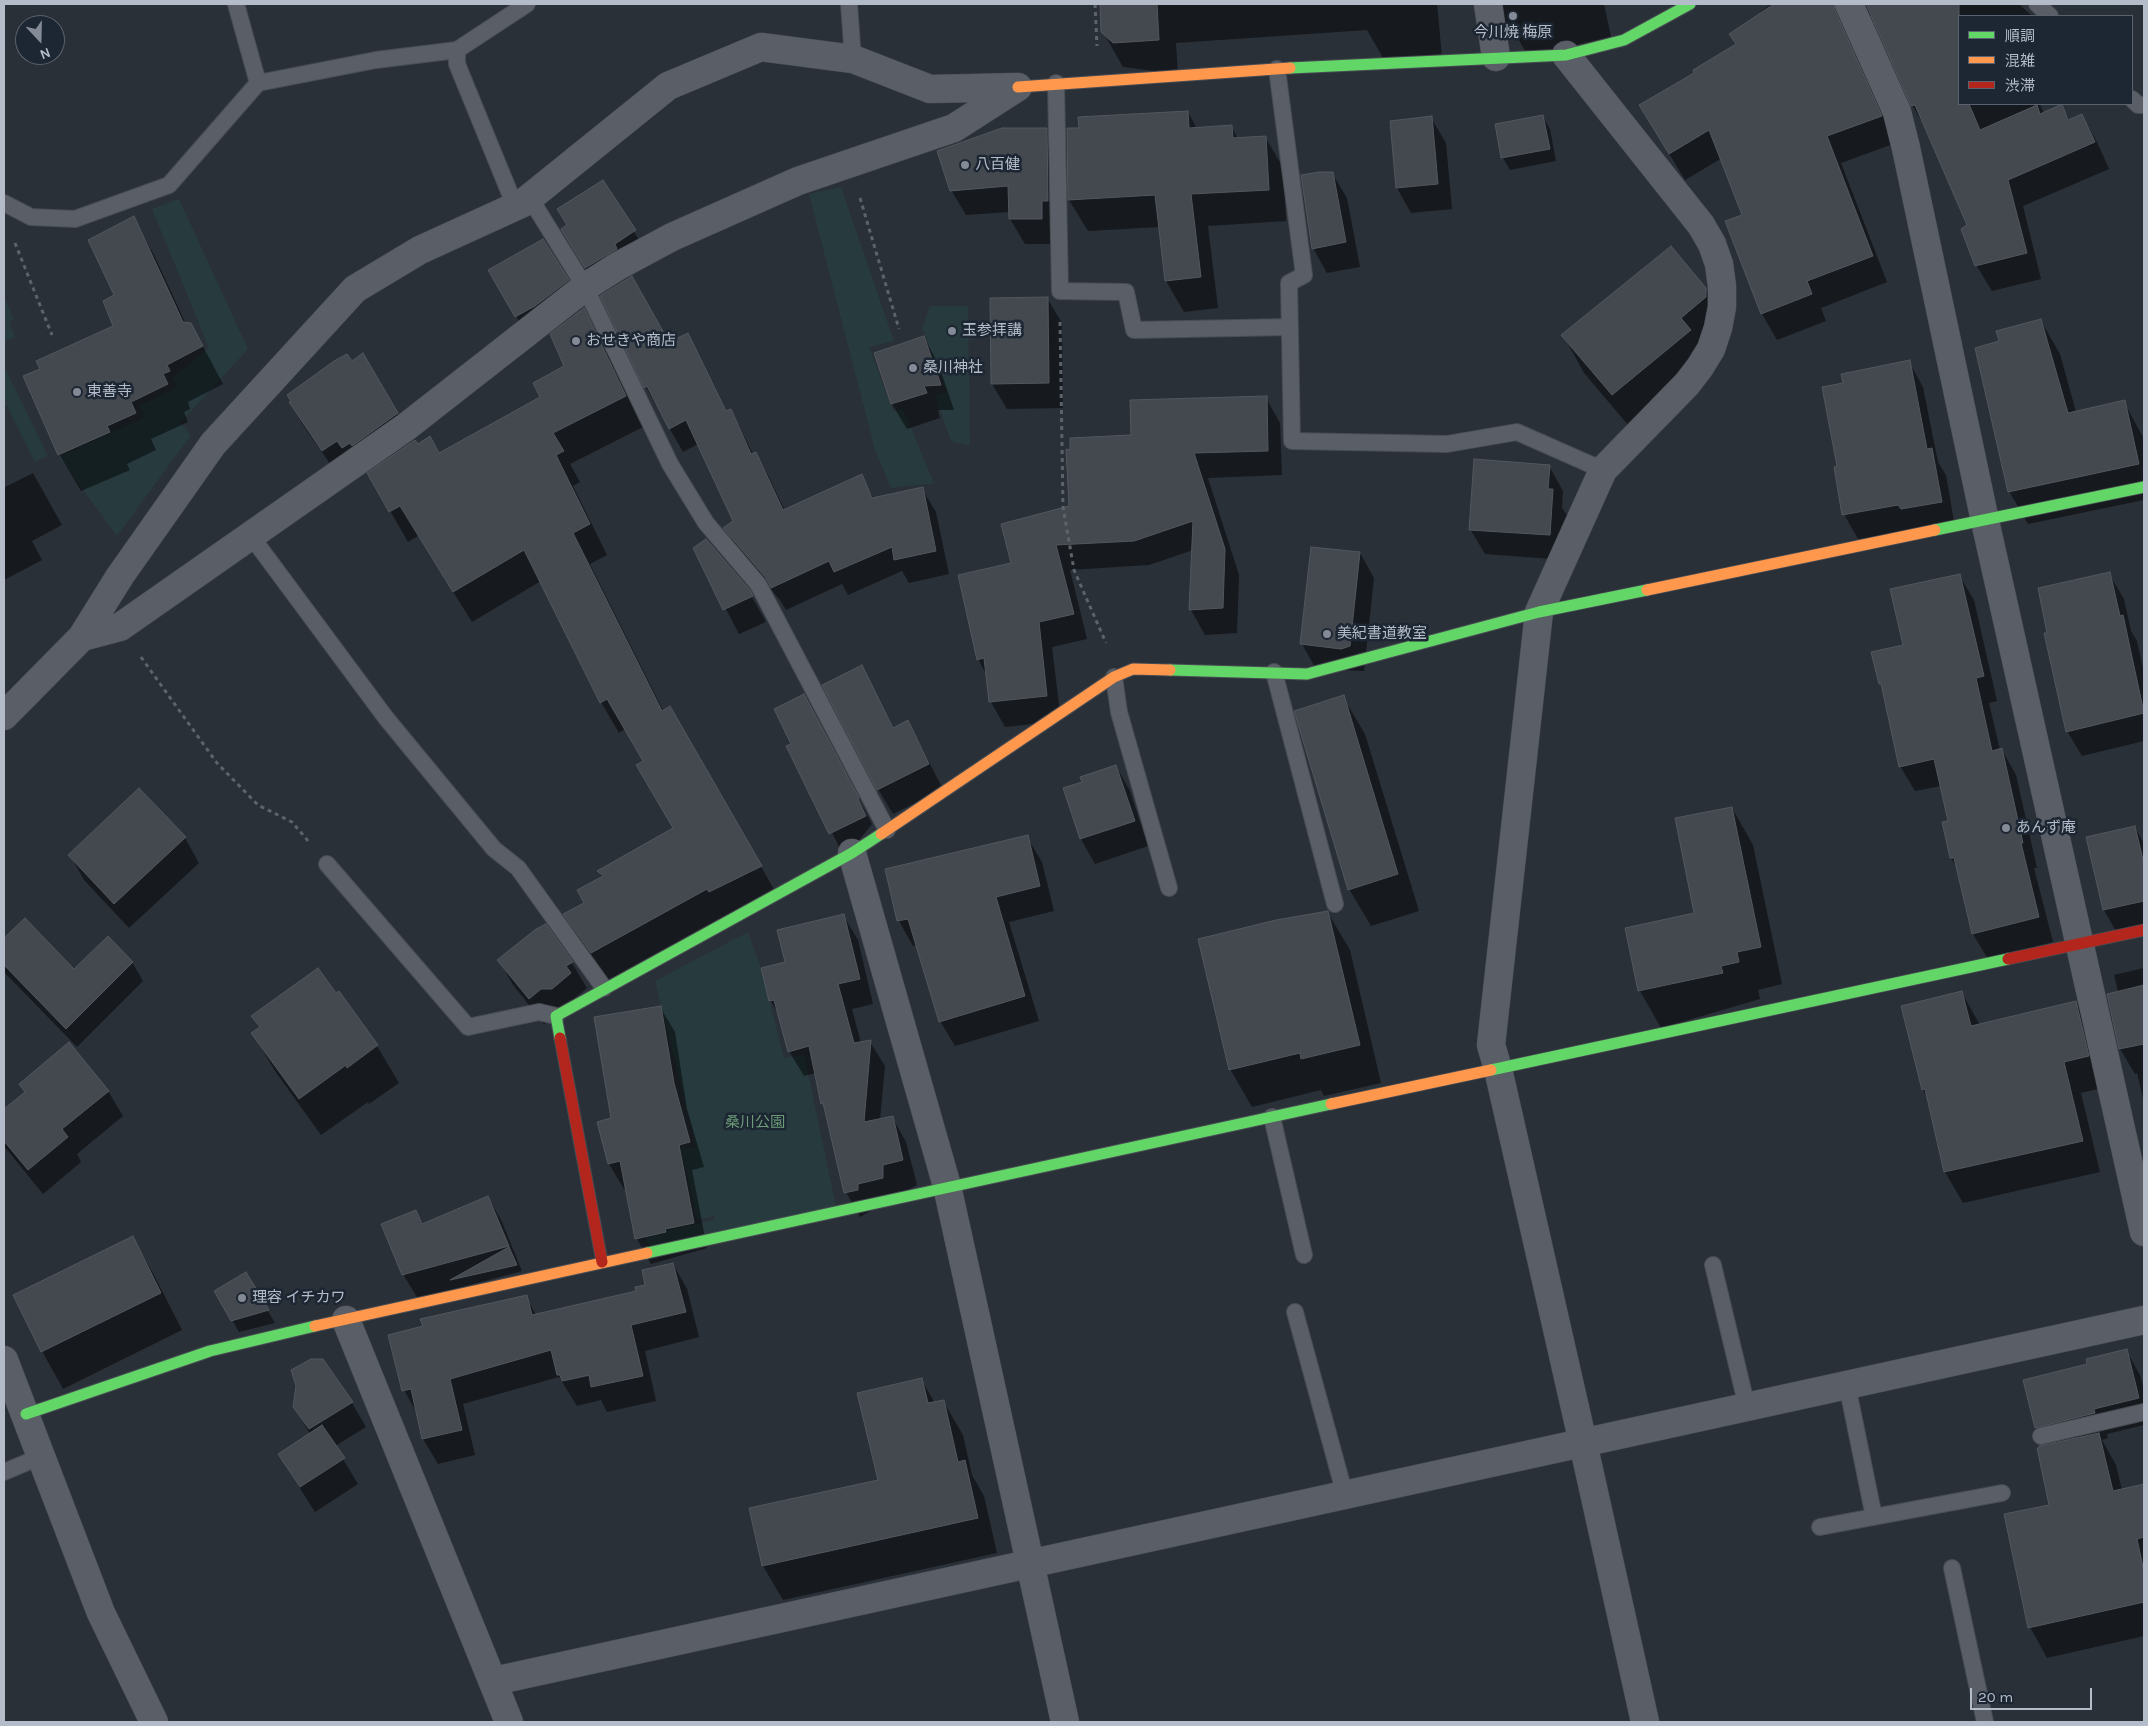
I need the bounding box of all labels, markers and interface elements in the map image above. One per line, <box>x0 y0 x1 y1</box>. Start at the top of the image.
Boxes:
marker: 今川焼 梅原 <box>1507 10 1519 22</box>
north arrow <box>15 15 65 65</box>
legend <box>1958 15 2133 105</box>
place label: 今川焼 梅原 <box>1474 24 1552 42</box>
text: 順調 <box>2005 27 2035 45</box>
text: N <box>37 44 53 63</box>
text: 混雑 <box>2005 52 2035 70</box>
text: 渋滞 <box>2005 77 2035 95</box>
place label: 八百健 <box>975 156 1020 174</box>
marker: 八百健 <box>959 159 971 171</box>
place label: 玉参拝講 <box>962 322 1022 340</box>
marker: 玉参拝講 <box>946 325 958 337</box>
place label: おせきや商店 <box>586 332 676 350</box>
marker: おせきや商店 <box>570 335 582 347</box>
place label: 桑川神社 <box>923 359 983 377</box>
marker: 桑川神社 <box>907 362 919 374</box>
place label: 東善寺 <box>87 383 132 401</box>
marker: 東善寺 <box>71 386 83 398</box>
place label: 美紀書道教室 <box>1337 625 1427 643</box>
marker: 美紀書道教室 <box>1321 628 1333 640</box>
place label: あんず庵 <box>2016 819 2076 837</box>
marker: あんず庵 <box>2000 822 2012 834</box>
park label: 桑川公園 <box>725 1114 785 1132</box>
place label: 理容 イチカワ <box>252 1289 346 1307</box>
marker: 理容 イチカワ <box>236 1292 248 1304</box>
scale bar <box>1973 1678 2096 1710</box>
text: 20 m <box>1978 1688 2013 1706</box>

